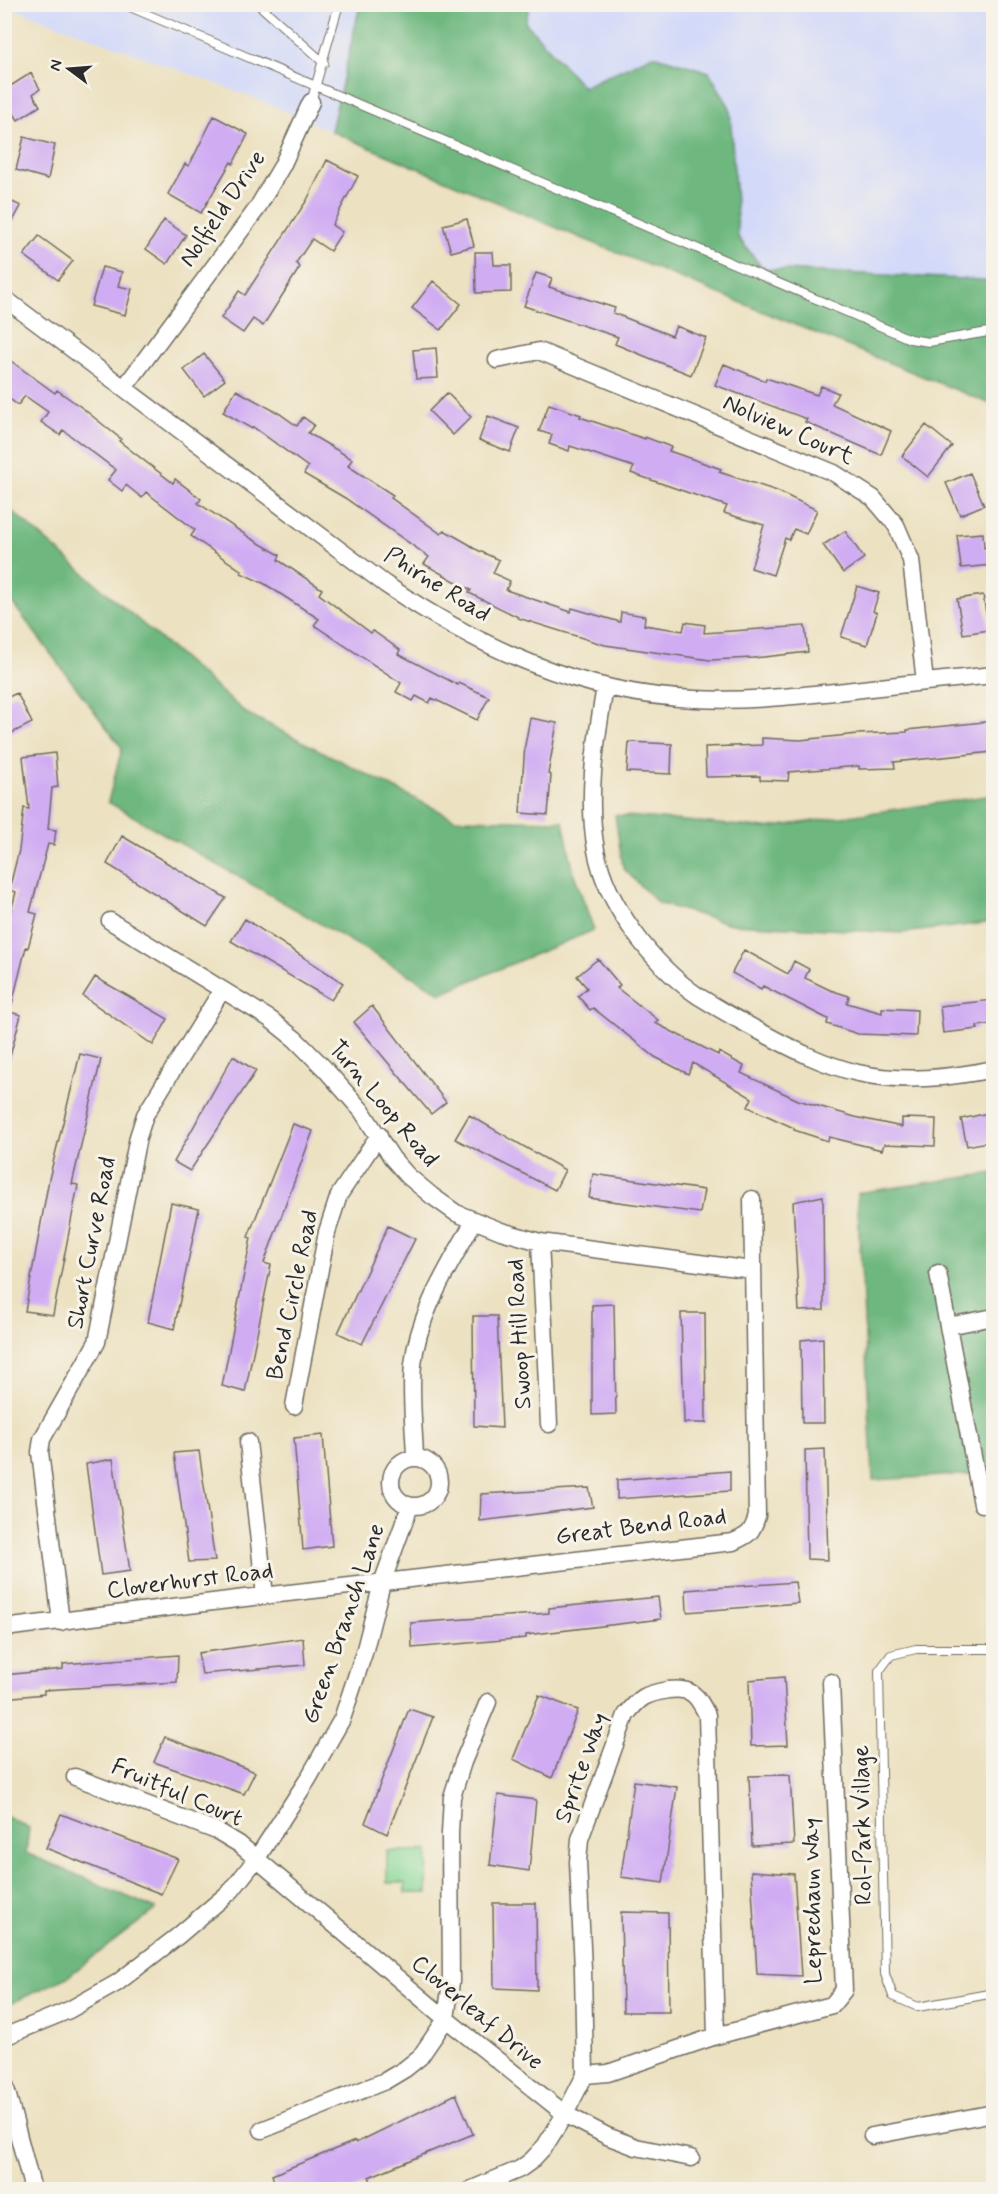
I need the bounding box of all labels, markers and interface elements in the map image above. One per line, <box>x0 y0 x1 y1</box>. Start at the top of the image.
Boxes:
north arrow <box>39 39 99 99</box>
text: N <box>44 57 68 73</box>
street label: Nolfield Drive <box>173 145 273 273</box>
street label: Nolview Court <box>718 387 858 473</box>
street label: Phirne Road <box>378 540 496 630</box>
street label: Turn Loop Road <box>321 1034 445 1174</box>
street label: Short Curve Road <box>60 1154 124 1332</box>
street label: Bend Circle Road <box>260 1207 326 1383</box>
street label: Swoop Hill Road <box>501 1258 539 1410</box>
street label: Great Bend Road <box>554 1501 728 1553</box>
street label: Green Branch Lane <box>295 1520 393 1728</box>
street label: Cloverhurst Road <box>105 1555 275 1607</box>
street label: Sprite Way <box>548 1709 616 1827</box>
street label: Rol-Park Village <box>846 1745 880 1905</box>
street label: Fruitful Court <box>107 1751 247 1835</box>
street label: Leprechaun Way <box>796 1818 830 1984</box>
street label: Cloverleaf Drive <box>404 1948 550 2078</box>

